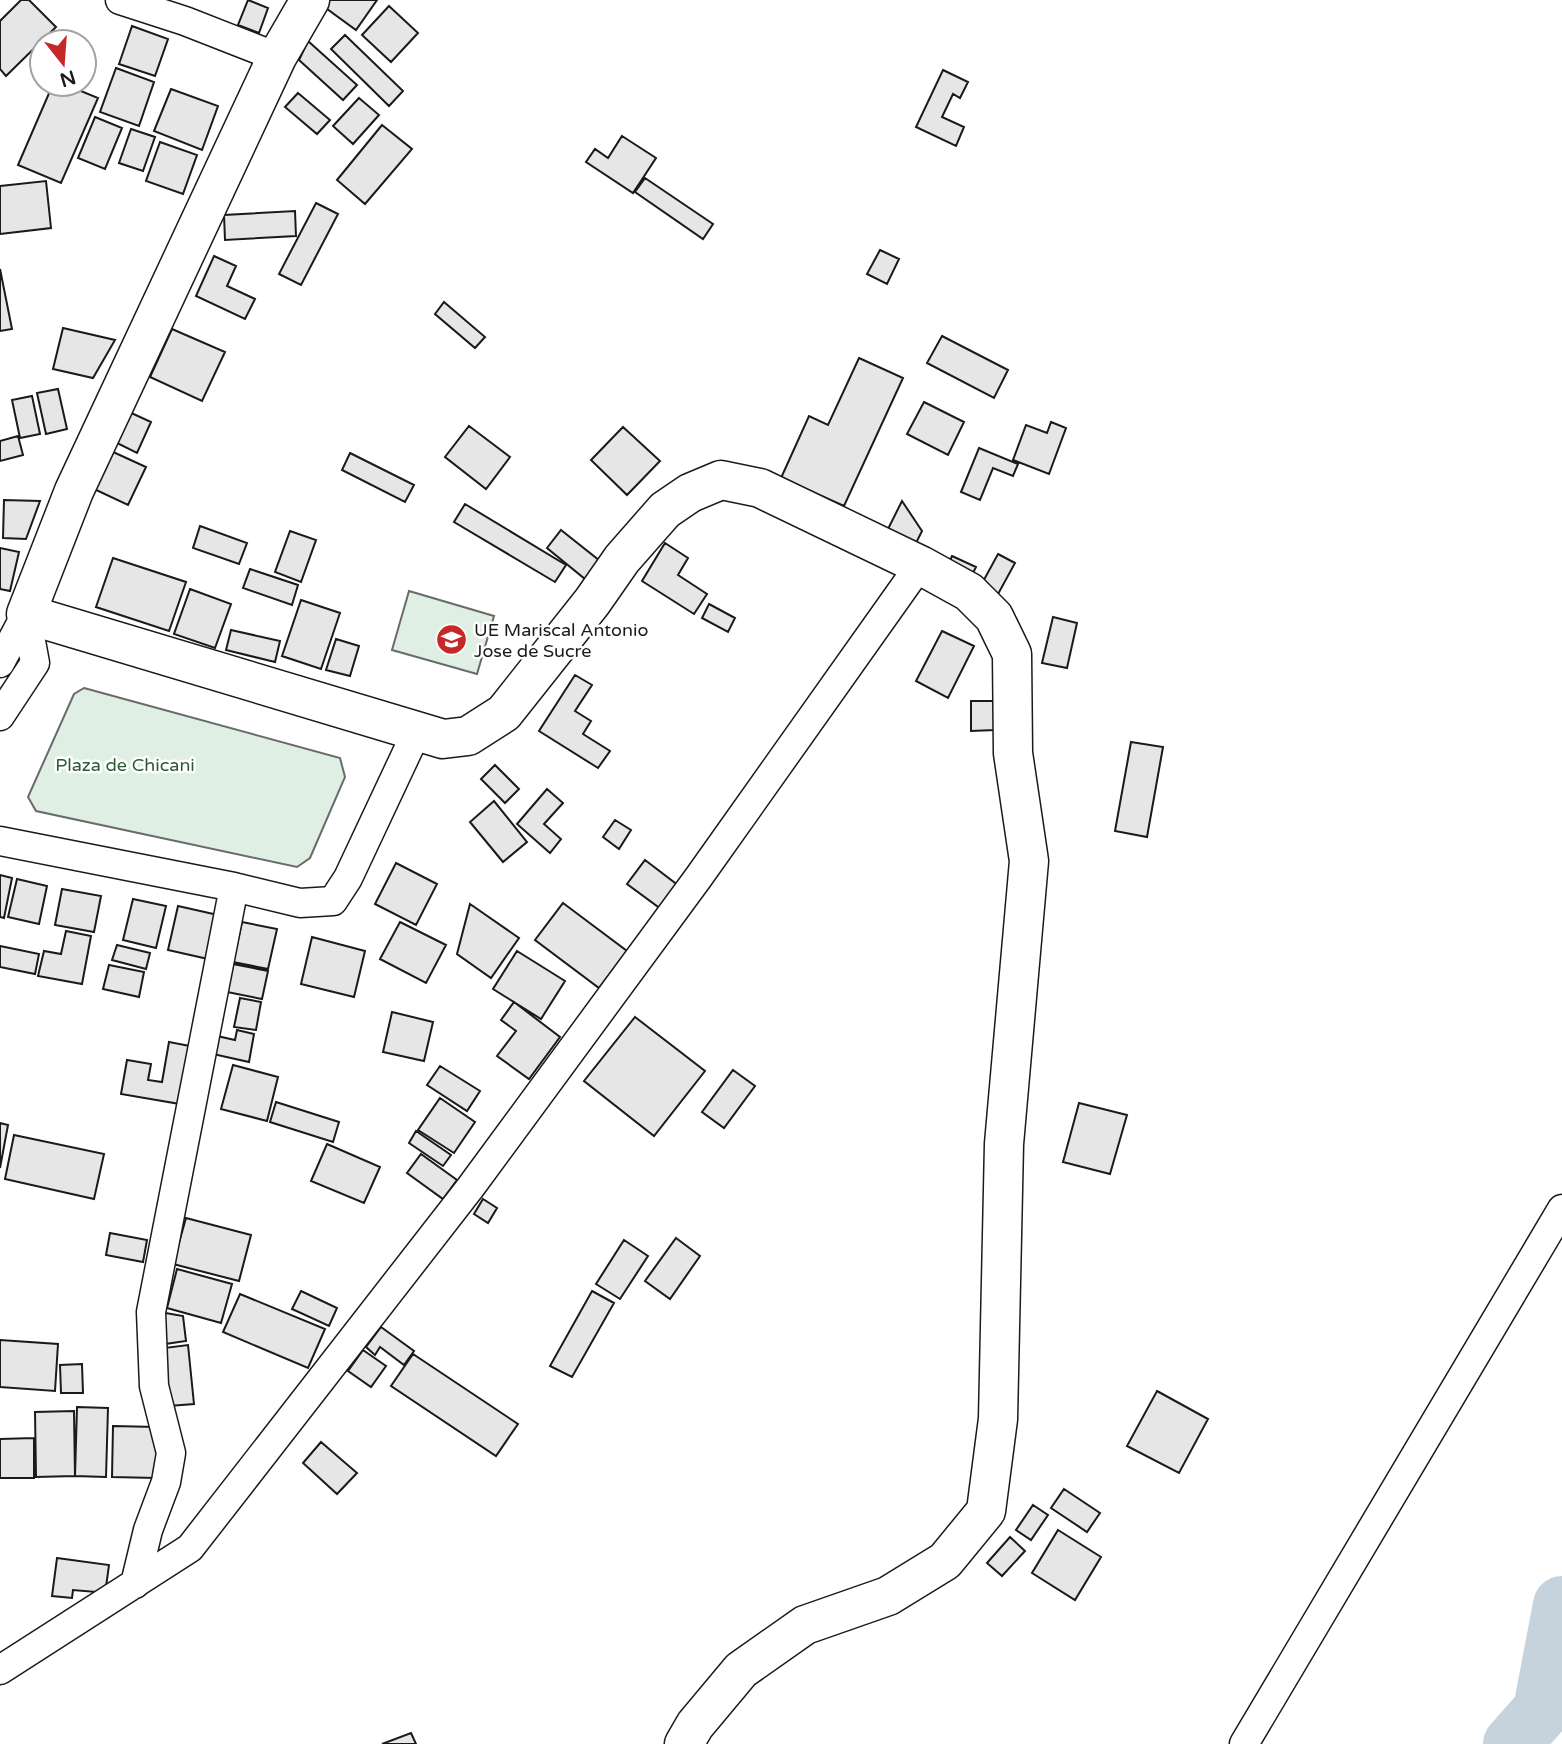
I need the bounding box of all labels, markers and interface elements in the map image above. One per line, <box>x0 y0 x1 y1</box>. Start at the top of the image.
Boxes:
north arrow <box>28 28 98 98</box>
text: N <box>57 66 78 91</box>
place label: UE Mariscal Antonio Jose de Sucre <box>474 619 648 662</box>
school or university icon: UE Mariscal Antonio Jose de Sucre <box>434 623 468 657</box>
park label: Plaza de Chicani <box>55 754 195 776</box>

